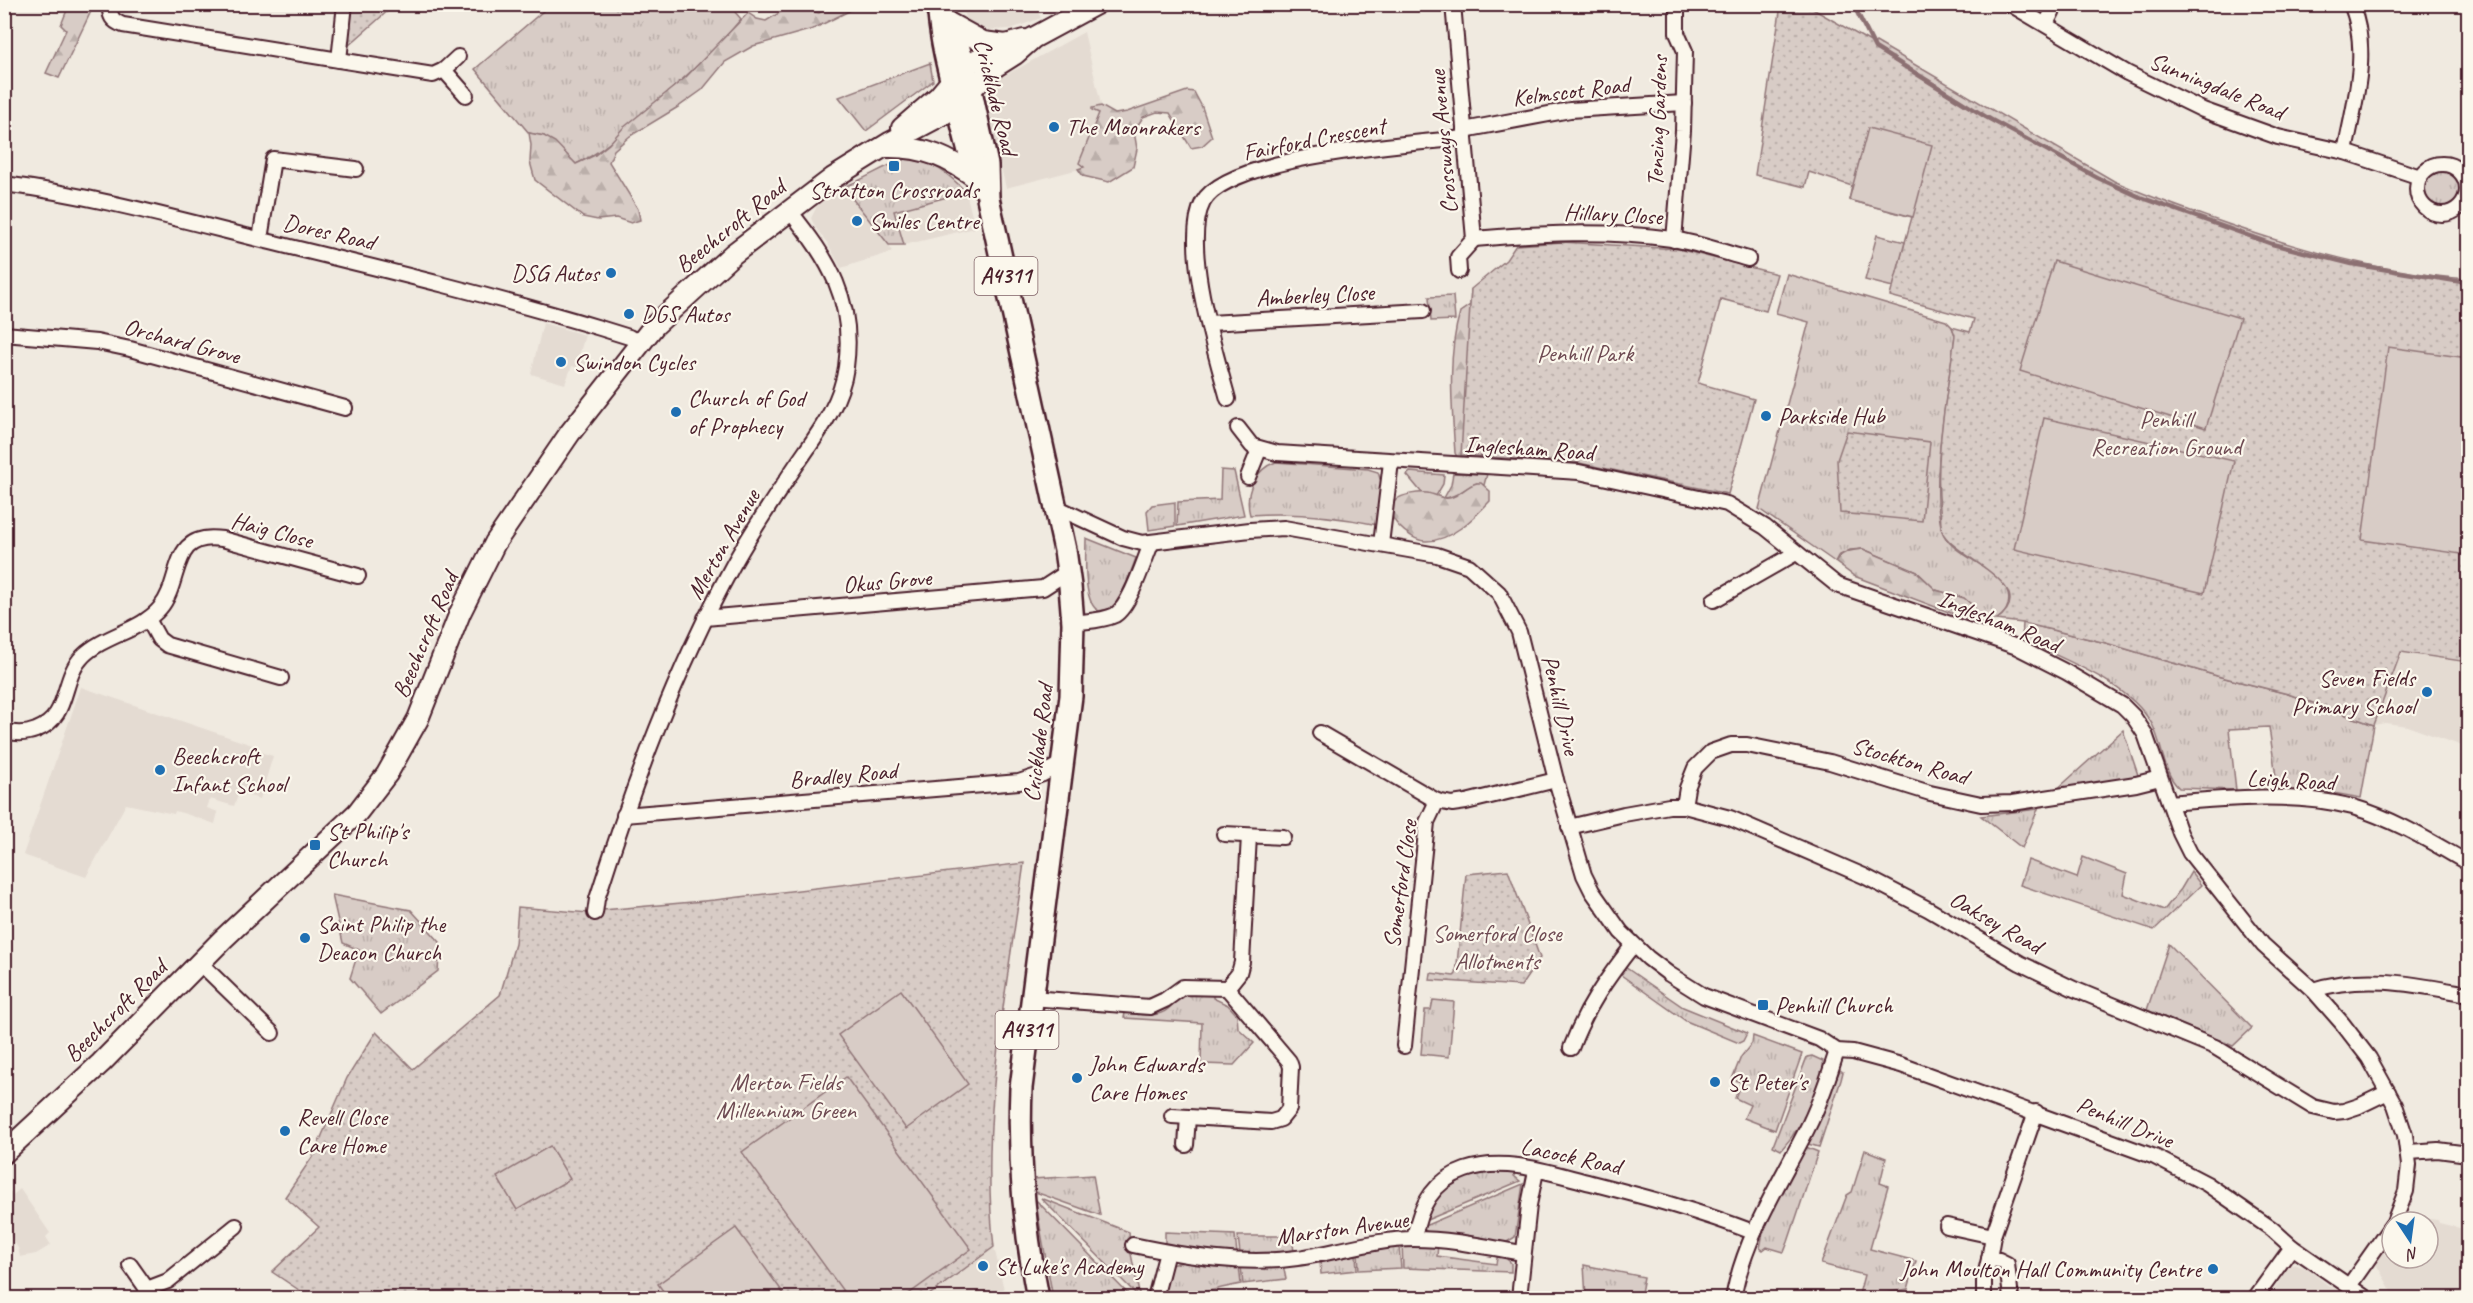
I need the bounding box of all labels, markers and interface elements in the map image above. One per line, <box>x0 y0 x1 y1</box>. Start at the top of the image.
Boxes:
street label: Cricklade Road <box>967 36 1026 162</box>
street label: Sunningdale Road <box>2145 45 2292 128</box>
street label: Tenzing Gardens <box>1640 53 1674 187</box>
street label: Crossways Avenue <box>1422 67 1464 215</box>
street label: Kelmscot Road <box>1511 69 1635 113</box>
street label: Fairford Crescent <box>1240 110 1391 167</box>
place label: The Moonrakers <box>1066 112 1202 142</box>
marker: The Moonrakers <box>1047 120 1061 134</box>
marker: Stratton Crossroads <box>887 159 901 173</box>
street label: Beechcroft Road <box>669 170 794 280</box>
place label: Stratton Crossroads <box>809 175 980 205</box>
street label: Hillary Close <box>1563 196 1665 232</box>
place label: Smiles Centre <box>869 206 981 236</box>
street label: Dores Road <box>280 207 381 258</box>
marker: Smiles Centre <box>850 214 864 228</box>
road number: A4311 <box>974 257 1038 295</box>
place label: DSG Autos <box>511 258 601 288</box>
marker: DSG Autos <box>604 266 618 280</box>
street label: Amberley Close <box>1255 277 1377 313</box>
place label: DGS Autos <box>641 299 731 329</box>
marker: DGS Autos <box>622 307 636 321</box>
street label: Orchard Grove <box>121 311 245 371</box>
park label: Penhill Park <box>1537 338 1635 368</box>
place label: Swindon Cycles <box>573 347 697 377</box>
marker: Swindon Cycles <box>554 355 568 369</box>
place label: Church of God of Prophecy <box>688 383 808 441</box>
place label: Parkside Hub <box>1778 401 1886 431</box>
park label: Penhill Recreation Ground <box>2091 404 2245 462</box>
marker: Church of God of Prophecy <box>669 405 683 419</box>
marker: Parkside Hub <box>1759 409 1773 423</box>
street label: Inglesham Road <box>1463 429 1598 468</box>
street label: Merton Avenue <box>680 482 768 604</box>
street label: Haig Close <box>228 505 318 556</box>
street label: Okus Grove <box>842 562 935 600</box>
street label: Beechcroft Road <box>385 564 466 702</box>
street label: Inglesham Road <box>1933 583 2068 661</box>
street label: Penhill Drive <box>1535 652 1588 760</box>
place label: Seven Fields Primary School <box>2292 663 2419 721</box>
street label: Cricklade Road <box>1016 679 1061 804</box>
marker: Seven Fields Primary School <box>2420 685 2434 699</box>
street label: Stockton Road <box>1848 730 1975 793</box>
place label: Beechcroft Infant School <box>172 741 290 799</box>
street label: Bradley Road <box>788 755 902 795</box>
marker: Beechcroft Infant School <box>153 763 167 777</box>
street label: Leigh Road <box>2246 763 2339 797</box>
place label: St Philip's Church <box>327 816 411 874</box>
street label: Somerford Close <box>1376 816 1424 950</box>
marker: St Philip's Church <box>308 838 322 852</box>
street label: Oaksey Road <box>1944 883 2051 962</box>
place label: Saint Philip the Deacon Church <box>317 909 447 967</box>
park label: Somerford Close Allotments <box>1433 918 1564 976</box>
marker: Saint Philip the Deacon Church <box>298 931 312 945</box>
street label: Beechcroft Road <box>57 951 175 1069</box>
place label: Penhill Church <box>1775 990 1894 1020</box>
marker: Penhill Church <box>1756 998 1770 1012</box>
road number: A4311 <box>996 1011 1058 1049</box>
place label: John Edwards Care Homes <box>1088 1049 1206 1107</box>
park label: Merton Fields Millennium Green <box>716 1067 857 1125</box>
place label: St Peter's <box>1727 1067 1810 1097</box>
marker: John Edwards Care Homes <box>1070 1071 1084 1085</box>
marker: St Peter's <box>1708 1075 1722 1089</box>
street label: Penhill Drive <box>2072 1089 2180 1156</box>
place label: Revell Close Care Home <box>297 1102 389 1160</box>
marker: Revell Close Care Home <box>278 1124 292 1138</box>
street label: Lacock Road <box>1518 1131 1627 1182</box>
street label: Marston Avenue <box>1274 1204 1412 1252</box>
north arrow <box>2380 1210 2440 1270</box>
text: N <box>2403 1243 2420 1265</box>
place label: St Luke's Academy <box>995 1251 1145 1281</box>
place label: John Moulton Hall Community Centre <box>1899 1254 2203 1284</box>
marker: St Luke's Academy <box>976 1259 990 1273</box>
marker: John Moulton Hall Community Centre <box>2206 1262 2220 1276</box>

